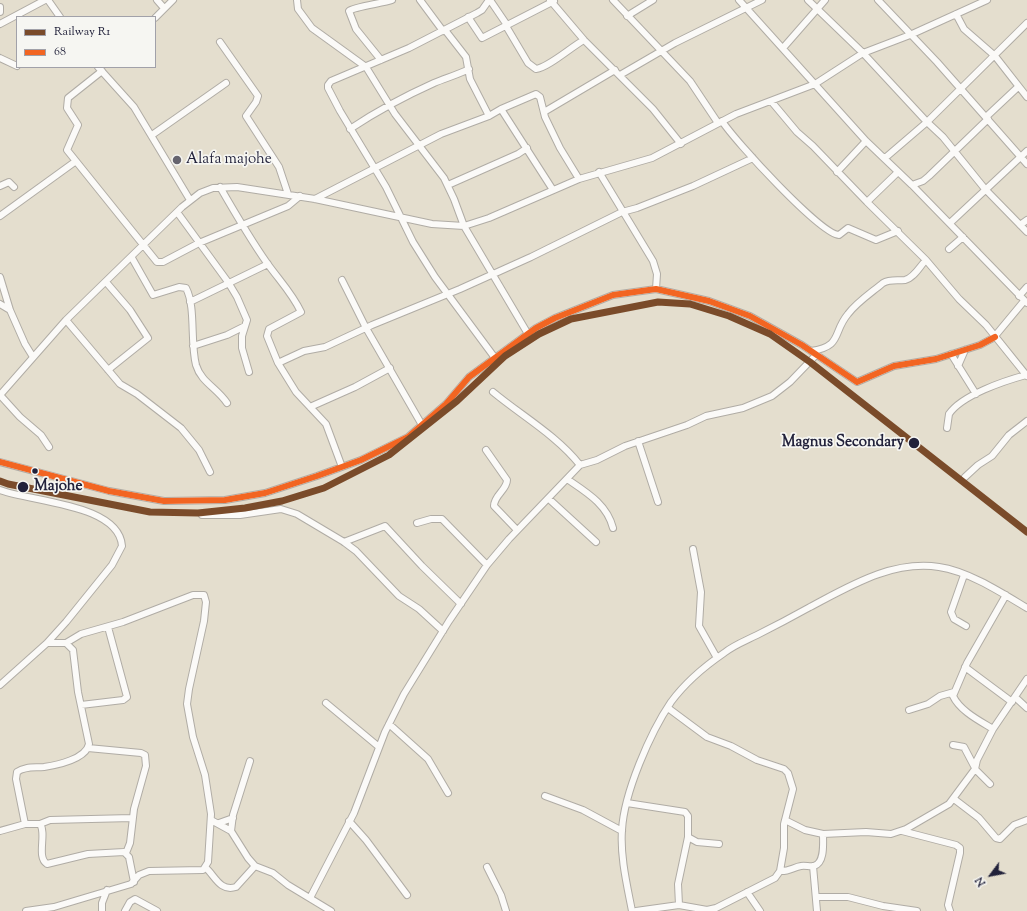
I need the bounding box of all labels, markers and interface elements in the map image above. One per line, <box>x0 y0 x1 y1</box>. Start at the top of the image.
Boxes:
legend <box>16 16 156 68</box>
text: Railway R1 <box>54 23 110 41</box>
text: 68 <box>54 43 66 61</box>
place label: Alafa majohe <box>186 151 272 169</box>
marker: Alafa majohe <box>171 154 183 166</box>
place label: Magnus Secondary <box>782 434 904 452</box>
marker: Magnus Secondary <box>907 436 921 450</box>
unlabelled marker <box>30 466 40 476</box>
place label: Majohe <box>34 478 82 496</box>
marker: Majohe <box>16 480 30 494</box>
north arrow <box>971 855 1011 895</box>
text: N <box>972 873 990 889</box>

